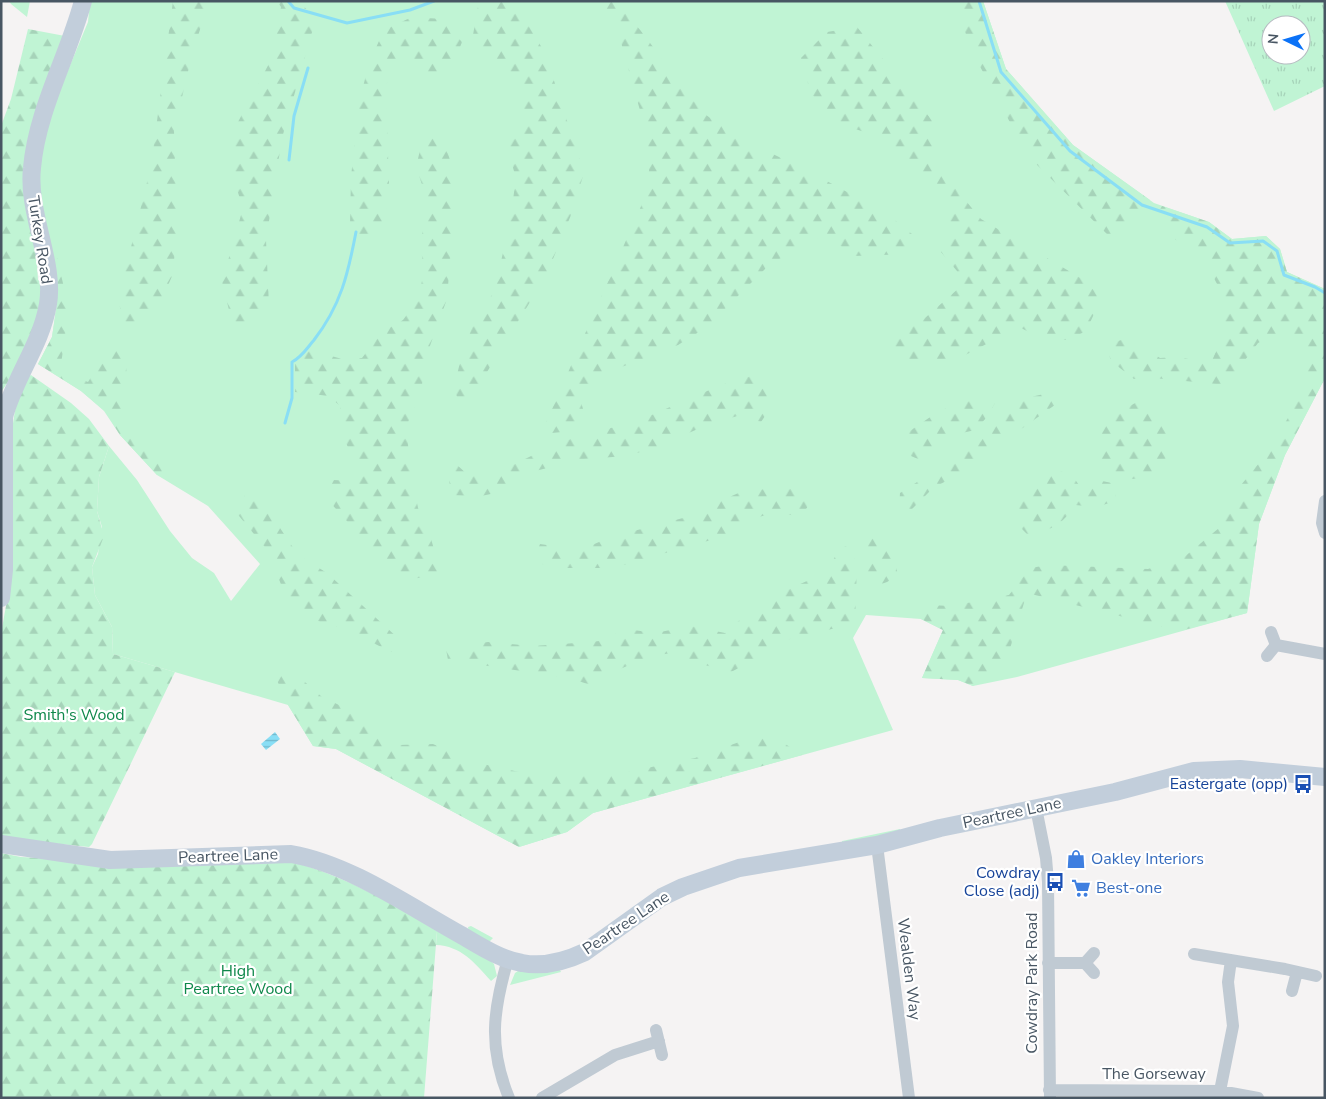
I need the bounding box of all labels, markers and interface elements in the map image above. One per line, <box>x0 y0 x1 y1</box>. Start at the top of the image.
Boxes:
north arrow <box>1261 15 1311 65</box>
text: N <box>1264 33 1283 45</box>
street label: Turkey Road <box>22 194 58 286</box>
park label: Smith's Wood <box>23 704 125 726</box>
place label: Eastergate (opp) <box>1170 773 1288 795</box>
bus stop icon: Eastergate (opp) <box>1292 773 1314 795</box>
street label: Peartree Lane <box>961 792 1063 834</box>
street label: Peartree Lane <box>178 843 278 869</box>
shop icon: Oakley Interiors <box>1065 848 1087 870</box>
place label: Oakley Interiors <box>1091 848 1204 870</box>
place label: Cowdray Close (adj) <box>964 862 1041 902</box>
bus stop icon: Cowdray Close (adj) <box>1044 871 1066 893</box>
supermarket icon: Best-one <box>1070 877 1092 899</box>
place label: Best-one <box>1096 877 1162 899</box>
street label: Peartree Lane <box>578 886 674 960</box>
street label: Cowdray Park Road <box>1021 912 1043 1054</box>
street label: Wealden Way <box>892 917 926 1022</box>
park label: High Peartree Wood <box>183 960 293 1000</box>
street label: The Gorseway <box>1102 1063 1207 1085</box>

